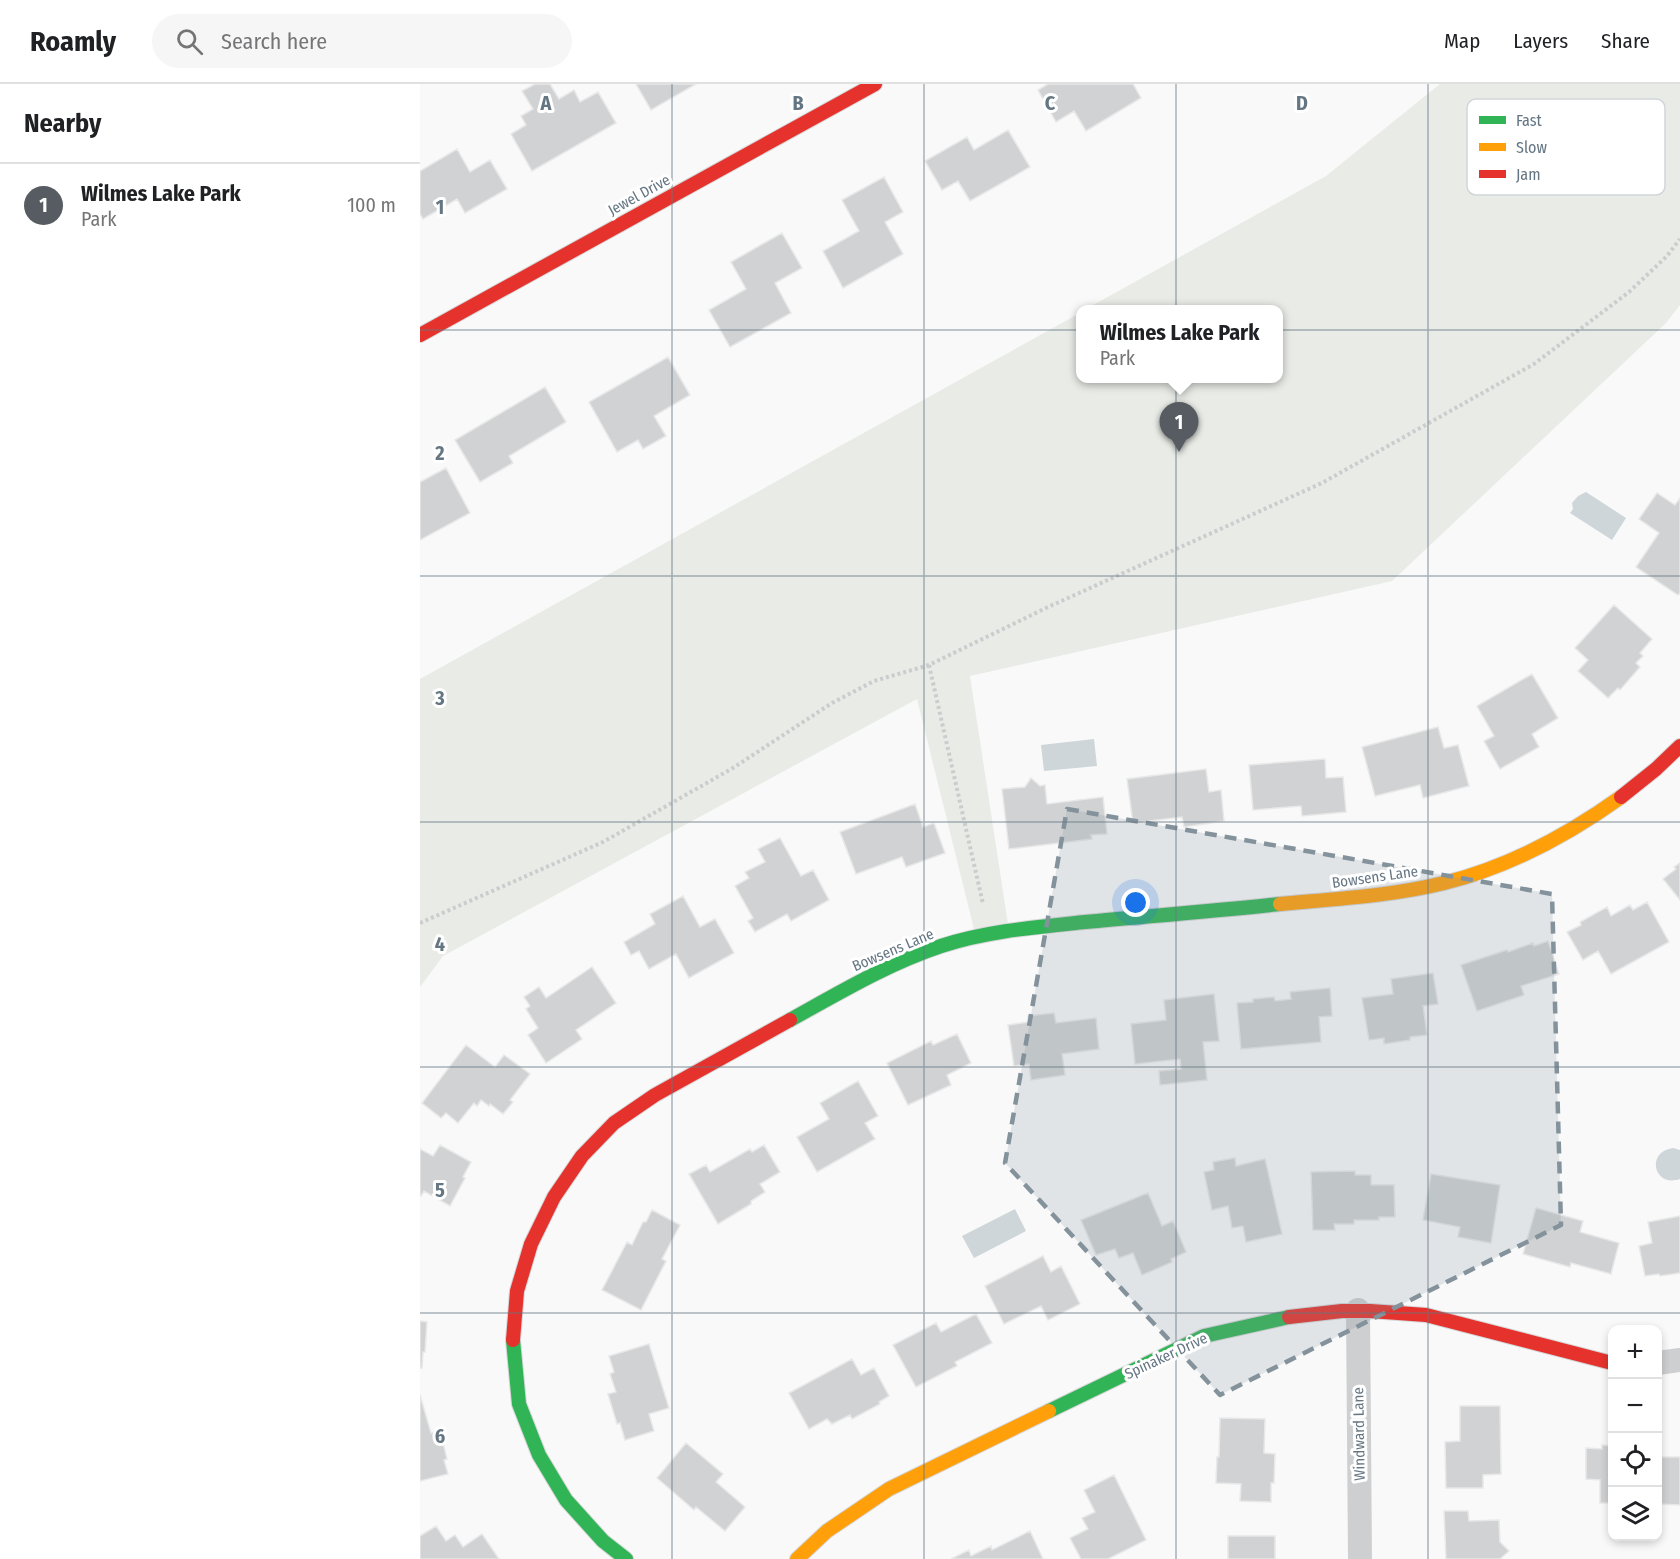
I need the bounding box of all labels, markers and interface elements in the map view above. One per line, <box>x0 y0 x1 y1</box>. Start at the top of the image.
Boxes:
search box <box>152 14 572 68</box>
text: Roamly <box>30 25 116 58</box>
icon: search <box>173 25 206 58</box>
text: Search here <box>221 28 327 55</box>
text: Map <box>1444 28 1480 54</box>
text: Layers <box>1513 28 1568 54</box>
text: Share <box>1601 28 1650 54</box>
text: A <box>540 91 553 115</box>
text: B <box>792 91 804 115</box>
text: C <box>1045 91 1056 115</box>
text: D <box>1296 91 1308 115</box>
legend <box>1467 99 1665 195</box>
text: Nearby <box>24 108 101 139</box>
text: Fast <box>1516 111 1543 130</box>
text: Slow <box>1516 138 1547 157</box>
text: Jam <box>1516 165 1541 184</box>
street label: Jewel Drive <box>605 171 673 219</box>
text: Wilmes Lake Park <box>81 180 241 207</box>
text: 1 <box>39 193 48 217</box>
text: 100 m <box>347 193 396 217</box>
text: 1 <box>436 195 444 219</box>
text: Park <box>81 207 117 231</box>
popup <box>1076 305 1283 383</box>
text: Wilmes Lake Park <box>1100 319 1259 346</box>
text: Park <box>1100 346 1135 370</box>
pin: 1 <box>1160 402 1198 452</box>
text: 2 <box>434 441 445 465</box>
text: 3 <box>434 686 445 710</box>
street label: Bowsens Lane <box>1331 862 1419 892</box>
your location <box>1121 888 1150 917</box>
street label: Bowsens Lane <box>850 925 936 975</box>
text: 4 <box>435 932 445 956</box>
text: 5 <box>435 1178 445 1202</box>
map controls <box>1608 1325 1662 1541</box>
button: + <box>1608 1325 1662 1379</box>
street label: Spinaker Drive <box>1122 1329 1210 1383</box>
button: − <box>1608 1379 1662 1433</box>
street label: Windward Lane <box>1349 1387 1369 1481</box>
text: 6 <box>435 1424 445 1448</box>
button: locate <box>1608 1433 1662 1487</box>
button: layers <box>1608 1487 1662 1541</box>

